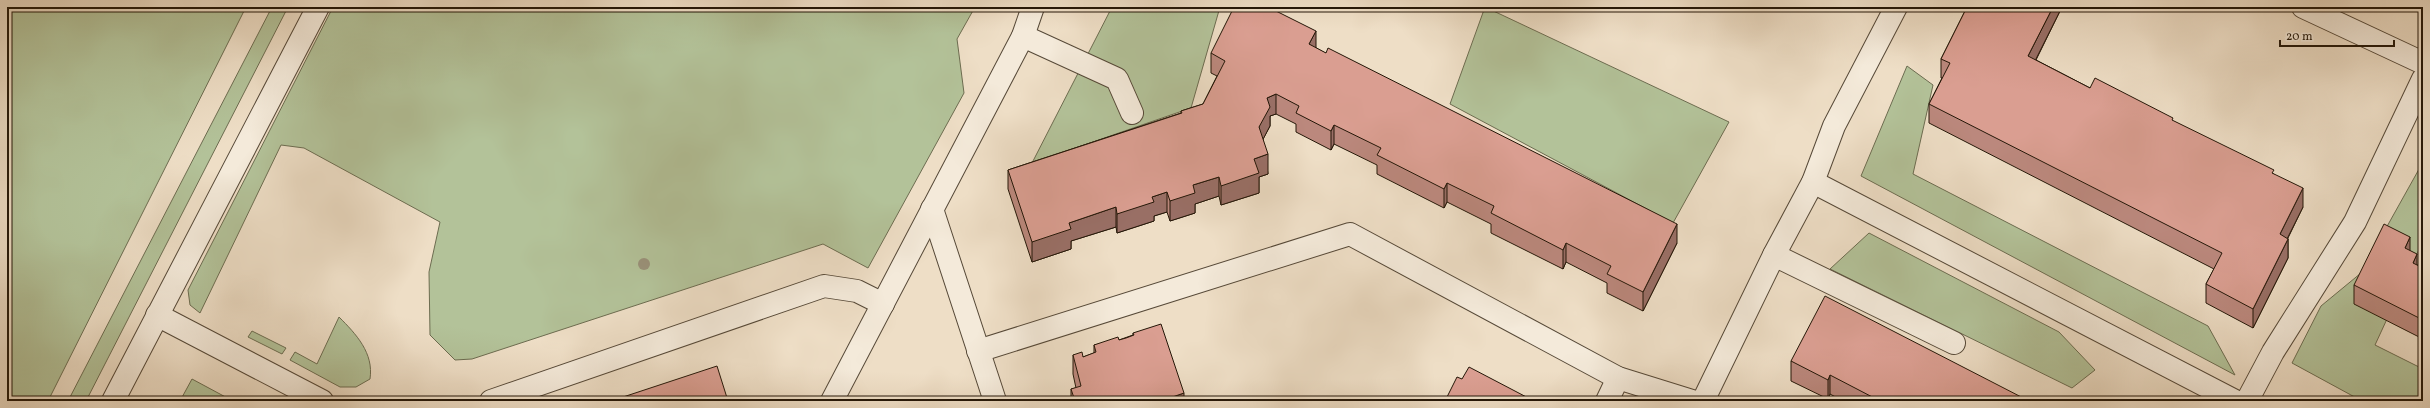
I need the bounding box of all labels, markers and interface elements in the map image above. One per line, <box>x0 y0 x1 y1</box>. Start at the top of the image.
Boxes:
scale bar <box>2280 22 2394 48</box>
text: 20 m <box>2286 29 2313 45</box>

